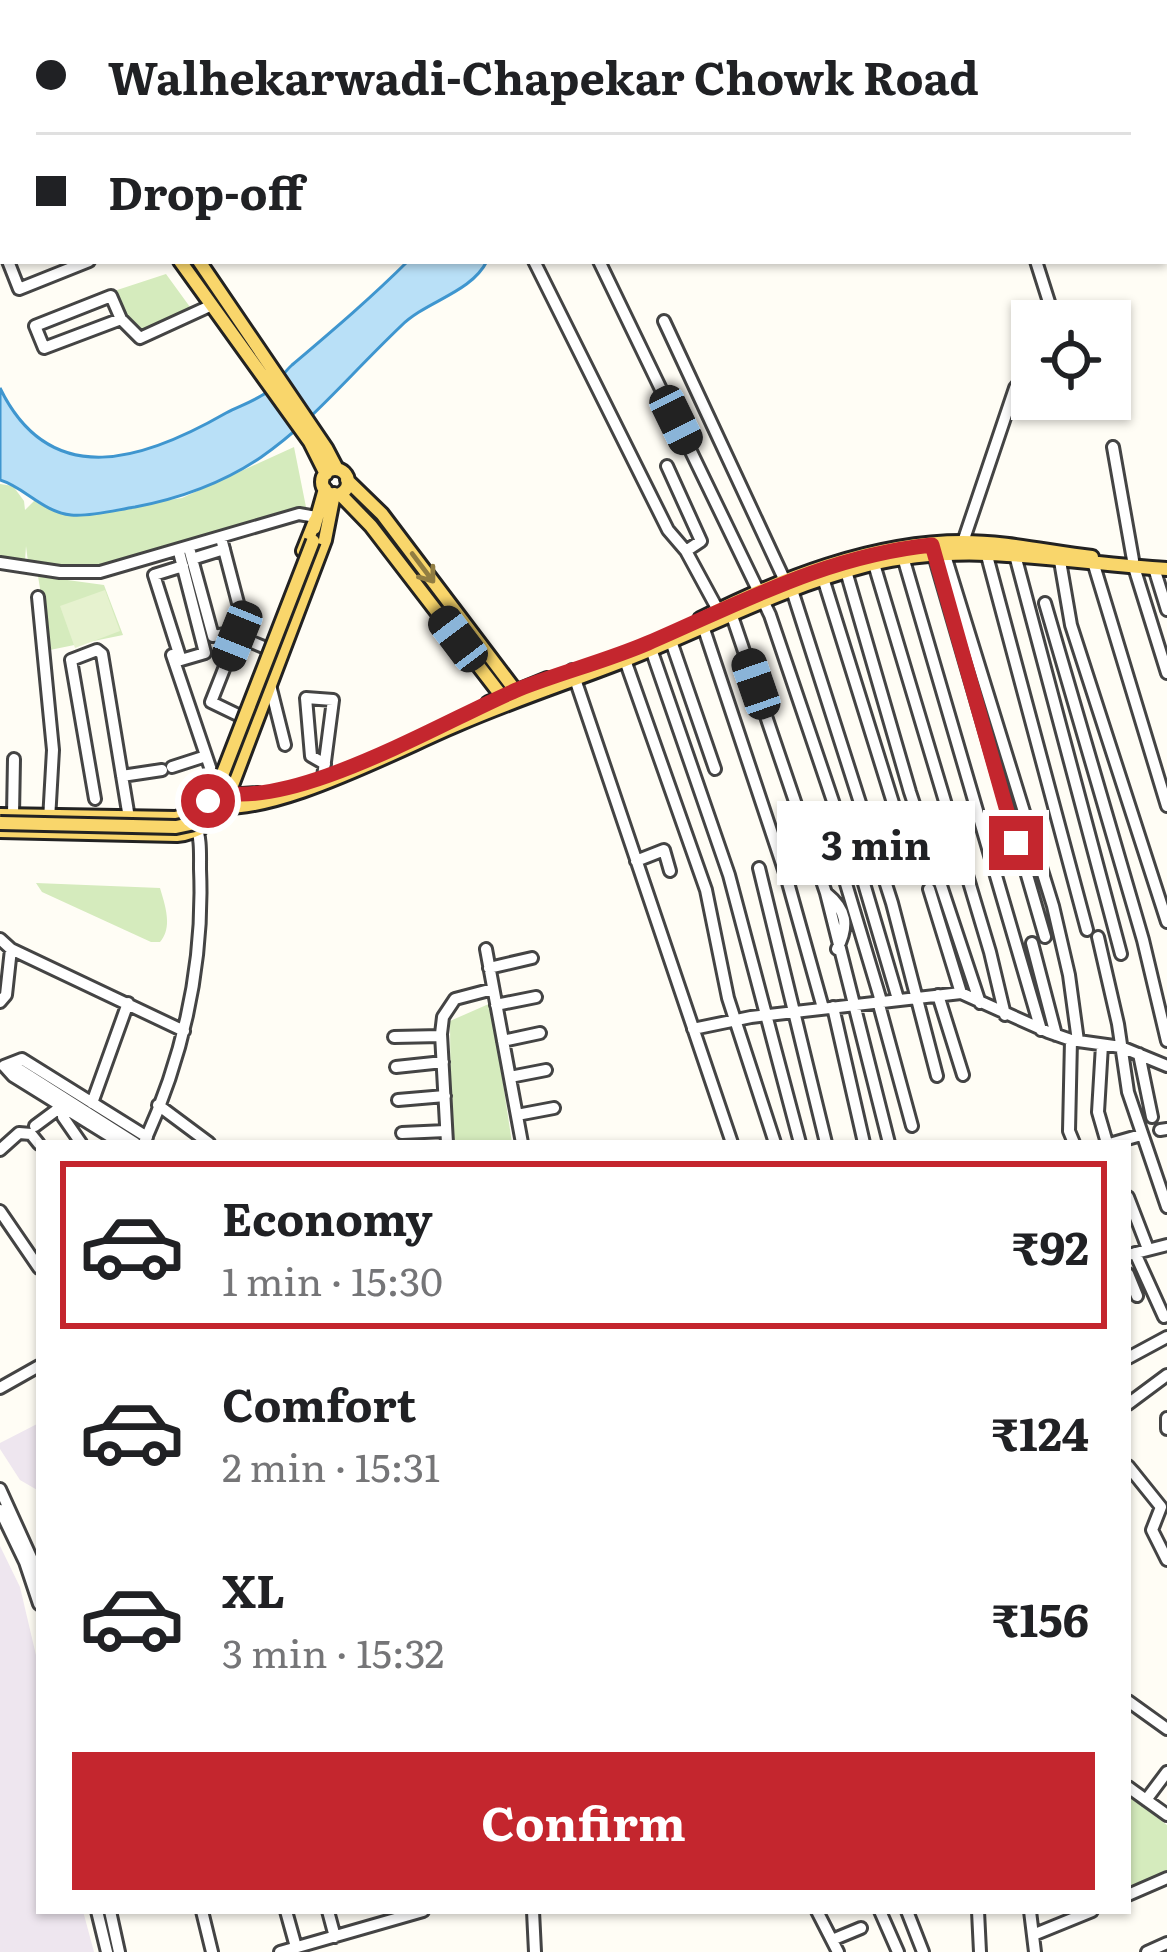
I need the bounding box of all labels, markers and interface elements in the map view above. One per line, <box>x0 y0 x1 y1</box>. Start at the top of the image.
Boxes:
text: Walhekarwadi-Chapekar Chowk Road <box>108 42 979 109</box>
text: Drop-off <box>108 157 304 224</box>
map controls <box>1011 300 1131 420</box>
button: locate <box>1011 300 1131 420</box>
car <box>644 380 708 460</box>
one-way arrow <box>410 551 436 584</box>
car <box>207 596 267 676</box>
car <box>422 599 494 679</box>
car <box>727 644 785 724</box>
route start <box>181 774 235 828</box>
callout: 3 min <box>776 801 974 885</box>
text: 3 min <box>821 814 931 872</box>
route end <box>989 816 1043 870</box>
text: Economy <box>222 1183 433 1250</box>
icon: car <box>78 1191 186 1299</box>
text: ₹92 <box>1012 1212 1089 1279</box>
text: 1 min · 15:30 <box>222 1250 443 1308</box>
text: Comfort <box>222 1369 416 1436</box>
icon: car <box>78 1377 186 1485</box>
text: ₹124 <box>991 1398 1089 1465</box>
text: 2 min · 15:31 <box>222 1436 440 1494</box>
text: XL <box>222 1555 285 1622</box>
icon: car <box>78 1563 186 1671</box>
text: ₹156 <box>992 1584 1089 1651</box>
text: 3 min · 15:32 <box>222 1622 444 1680</box>
button: Confirm <box>72 1752 1095 1890</box>

